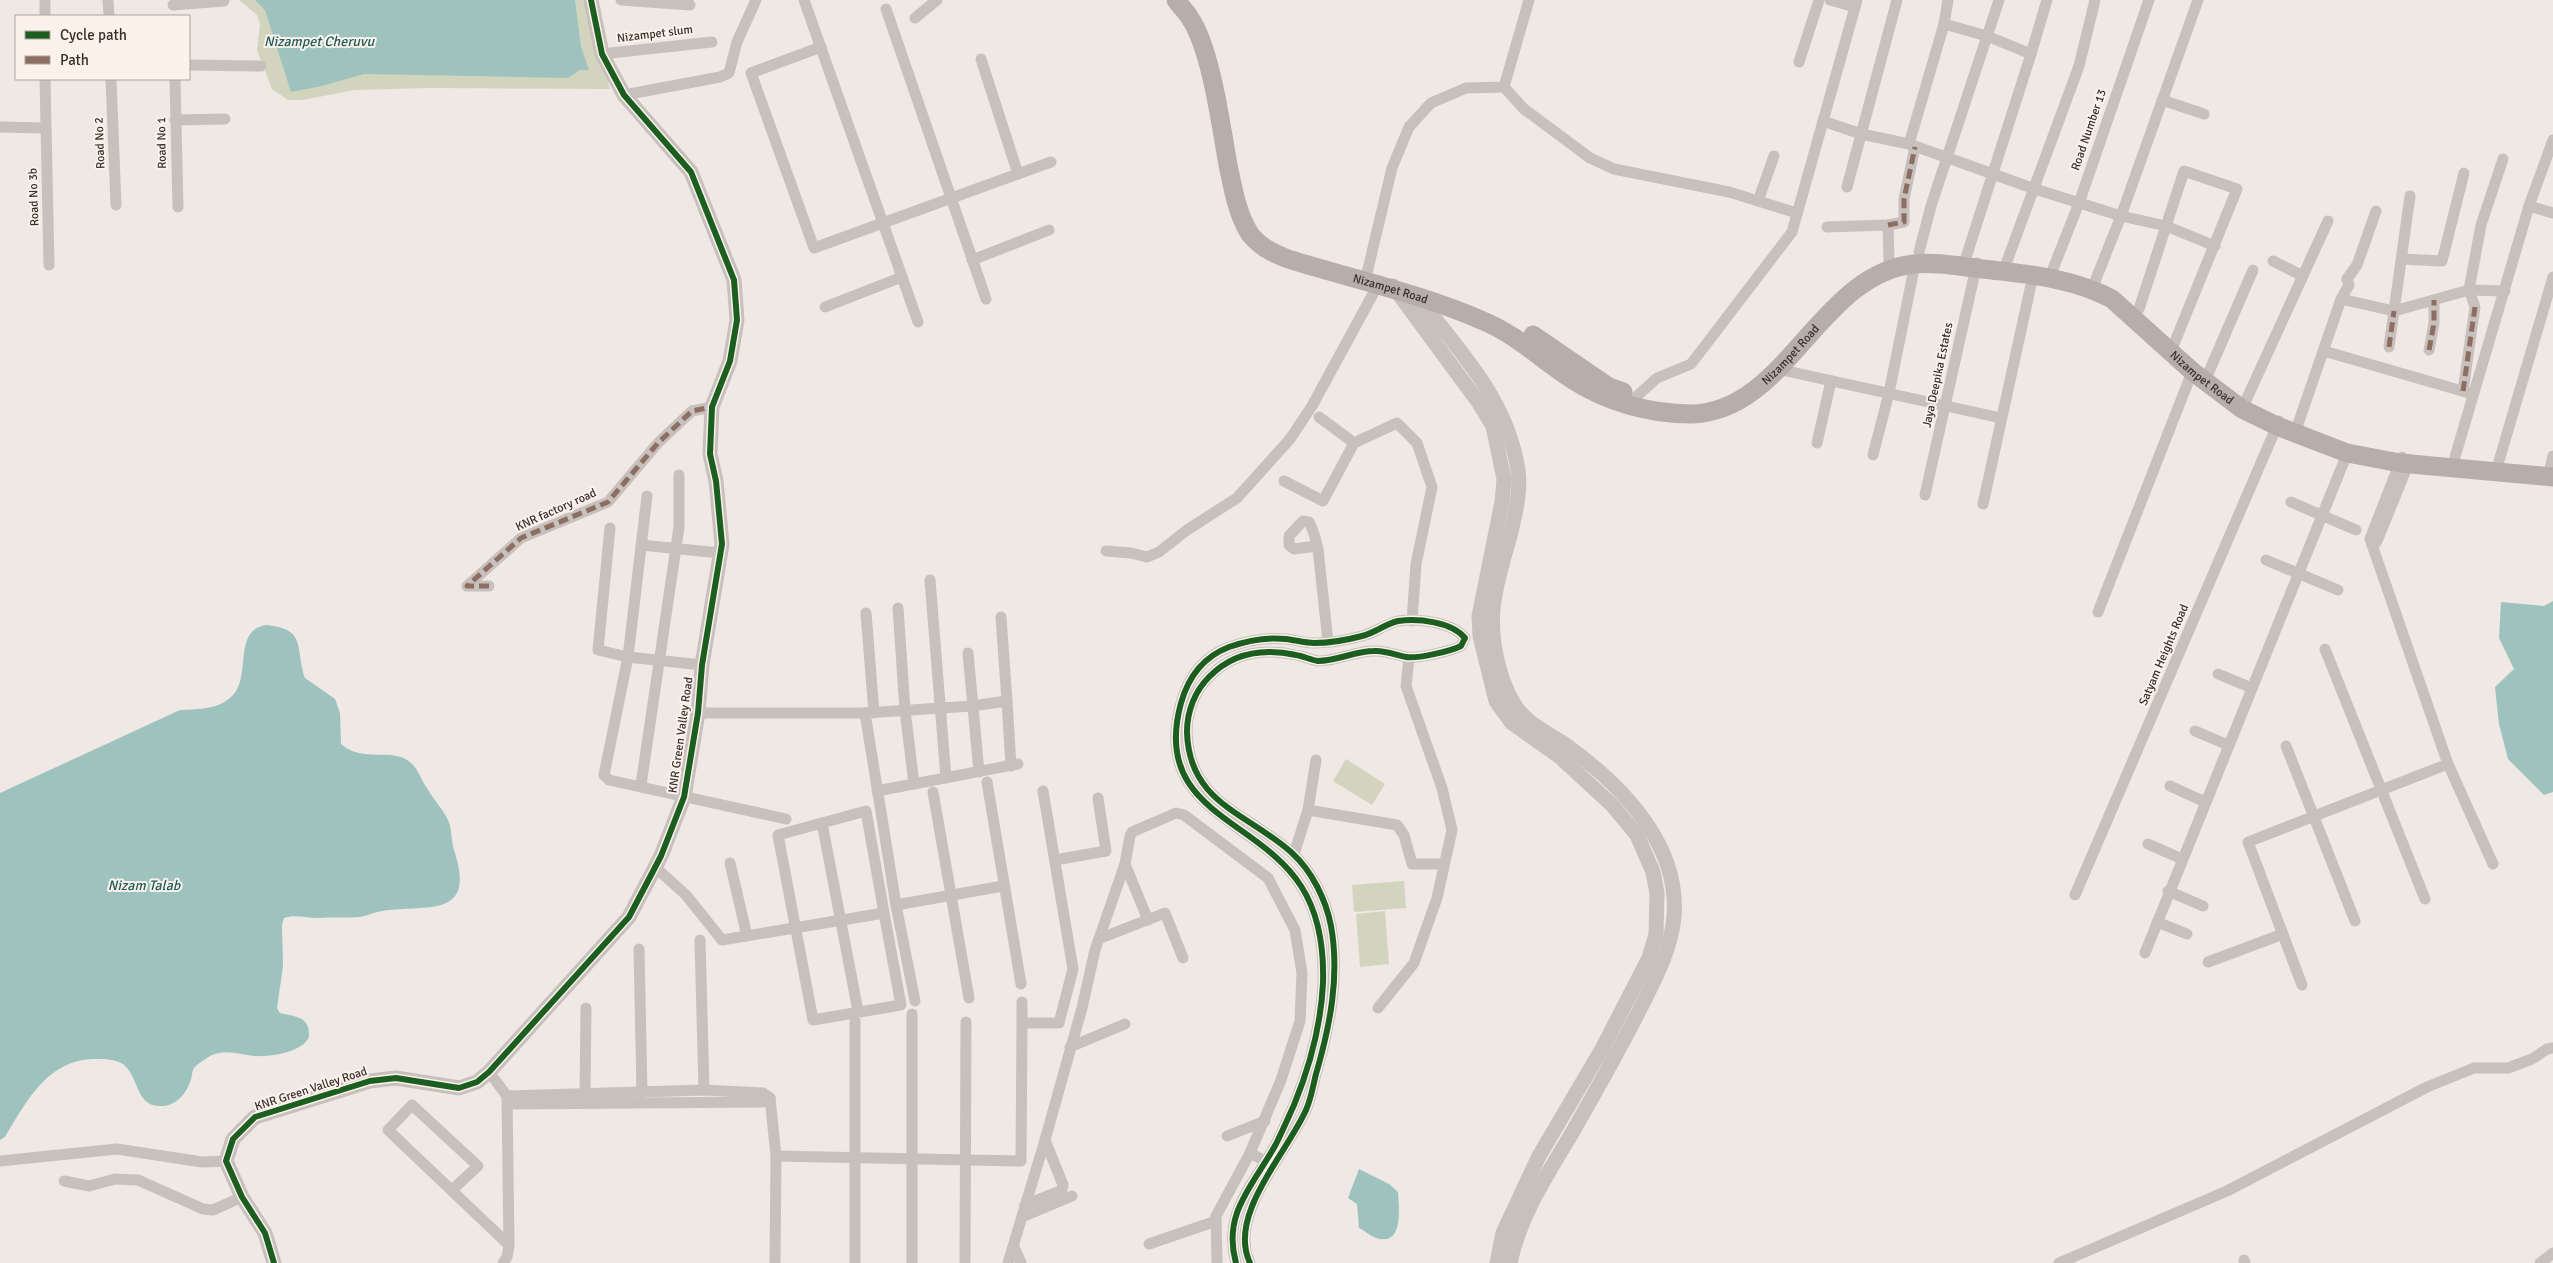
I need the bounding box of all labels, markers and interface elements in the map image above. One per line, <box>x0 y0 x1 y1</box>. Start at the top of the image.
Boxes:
legend <box>15 15 190 80</box>
street label: Nizampet slum <box>616 22 694 46</box>
text: Cycle path <box>60 26 127 44</box>
water label: Nizampet Cheruvu <box>264 33 375 50</box>
text: Path <box>60 51 89 69</box>
street label: Road Number 13 <box>2068 87 2110 173</box>
street label: Road No 2 <box>92 117 108 169</box>
street label: Road No 1 <box>154 117 170 169</box>
street label: Road No 3b <box>25 168 43 226</box>
street label: Nizampet Road <box>1351 271 1430 307</box>
street label: Nizampet Road <box>1759 321 1822 388</box>
street label: Jaya Deepika Estates <box>1920 321 1956 429</box>
street label: Nizampet Road <box>2167 348 2237 408</box>
street label: KNR factory road <box>513 485 599 535</box>
street label: Satyam Heights Road <box>2136 602 2192 708</box>
street label: KNR Green Valley Road <box>665 676 697 794</box>
water label: Nizam Talab <box>108 877 181 894</box>
street label: KNR Green Valley Road <box>253 1064 369 1114</box>

